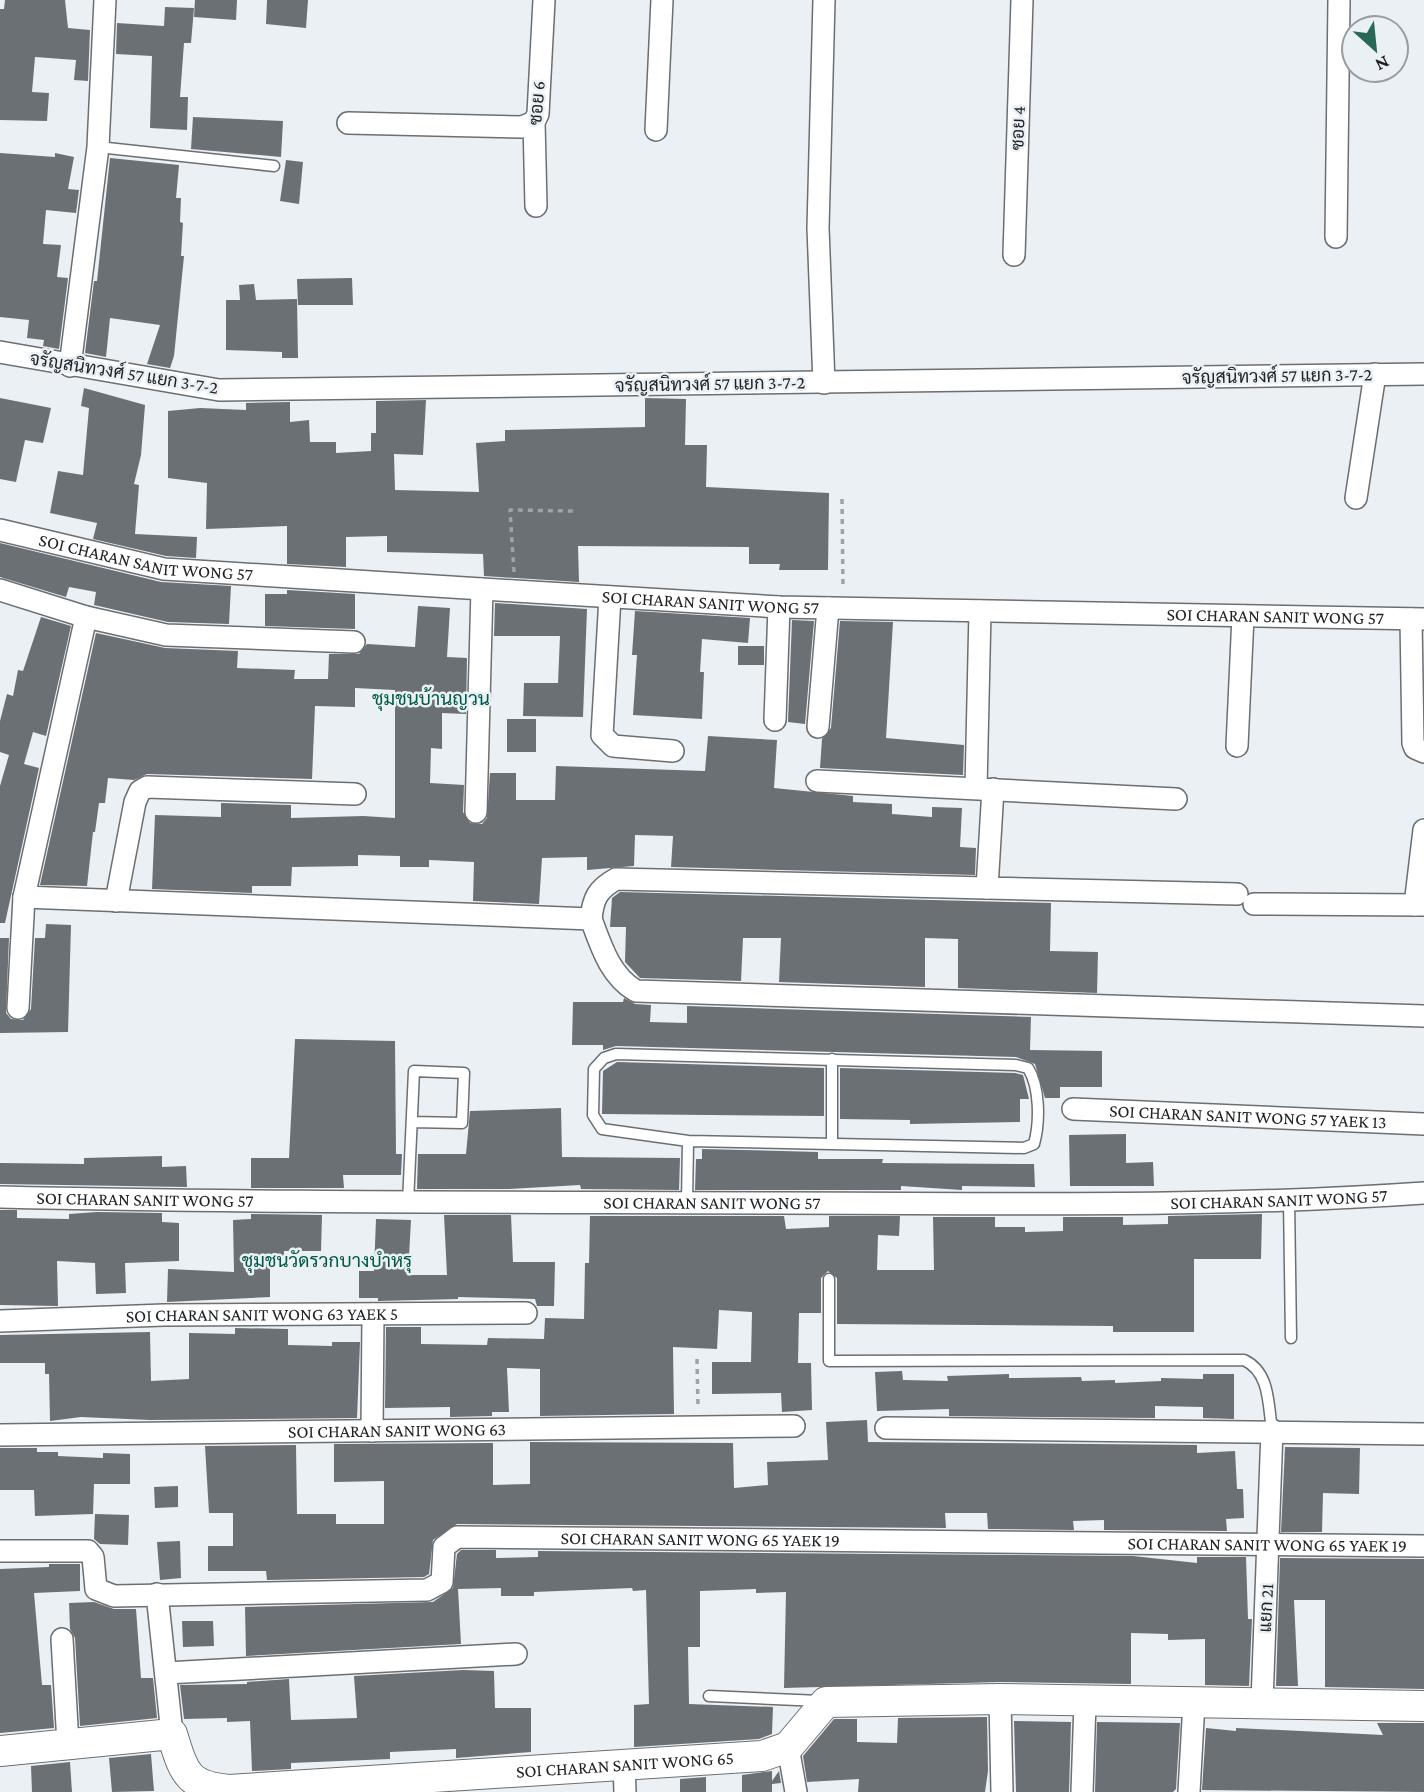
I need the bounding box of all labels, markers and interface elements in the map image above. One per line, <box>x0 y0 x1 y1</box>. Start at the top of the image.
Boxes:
north arrow <box>1340 14 1410 84</box>
text: N <box>1372 51 1393 76</box>
street label: ซอย 6 <box>525 80 549 126</box>
street label: ซอย 4 <box>1007 105 1029 151</box>
street label: จรัญสนิทวงศ์ 57 แยก 3-7-2 <box>28 345 220 399</box>
street label: จรัญสนิทวงศ์ 57 แยก 3-7-2 <box>1181 361 1372 389</box>
street label: จรัญสนิทวงศ์ 57 แยก 3-7-2 <box>614 369 805 397</box>
street label: SOI CHARAN SANIT WONG 57 <box>37 530 254 585</box>
street label: SOI CHARAN SANIT WONG 57 <box>601 586 819 618</box>
street label: SOI CHARAN SANIT WONG 57 <box>1166 604 1384 628</box>
district label: ชุมชนบ้านญวน <box>372 687 490 711</box>
street label: SOI CHARAN SANIT WONG 57 YAEK 13 <box>1109 1101 1387 1132</box>
street label: SOI CHARAN SANIT WONG 57 <box>1170 1185 1388 1213</box>
street label: SOI CHARAN SANIT WONG 57 <box>36 1188 254 1211</box>
street label: SOI CHARAN SANIT WONG 57 <box>603 1193 821 1213</box>
district label: ชุมชนวัดรวกบางบำหรุ <box>242 1250 412 1273</box>
street label: SOI CHARAN SANIT WONG 63 YAEK 5 <box>125 1304 398 1326</box>
street label: SOI CHARAN SANIT WONG 63 <box>288 1419 506 1442</box>
street label: SOI CHARAN SANIT WONG 65 YAEK 19 <box>560 1528 840 1551</box>
street label: SOI CHARAN SANIT WONG 65 YAEK 19 <box>1127 1533 1407 1556</box>
street label: แยก 21 <box>1255 1583 1277 1633</box>
street label: SOI CHARAN SANIT WONG 65 <box>515 1748 735 1782</box>

